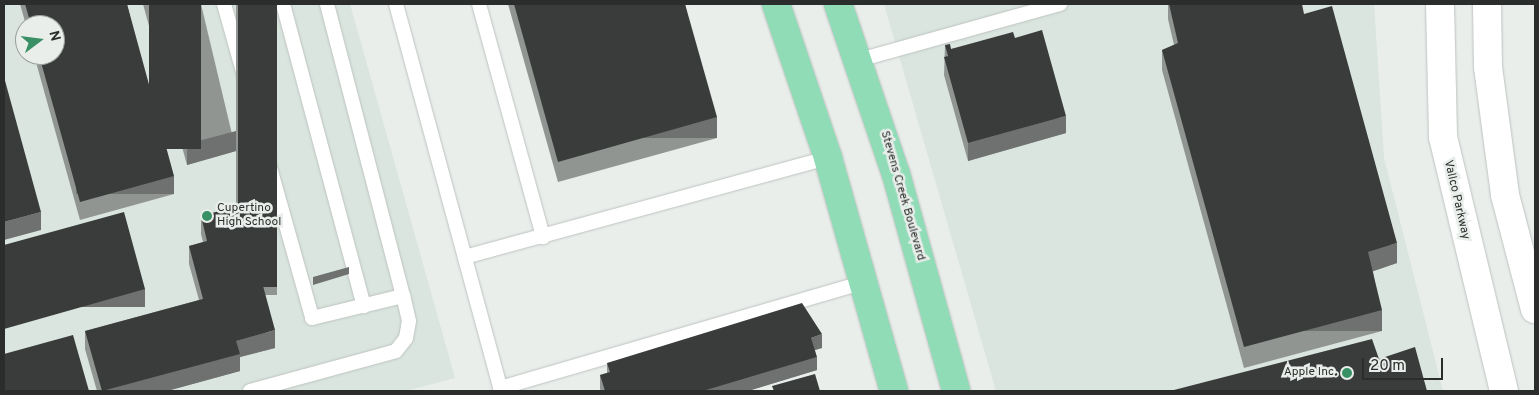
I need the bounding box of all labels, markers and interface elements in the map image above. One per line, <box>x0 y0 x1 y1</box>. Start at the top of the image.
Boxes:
north arrow <box>15 15 65 65</box>
text: N <box>44 29 64 43</box>
street label: Stevens Creek Boulevard <box>877 129 927 263</box>
street label: Vallco Parkway <box>1440 159 1472 241</box>
place label: Cupertino High School <box>217 202 281 230</box>
marker: Cupertino High School <box>201 210 213 222</box>
scale bar <box>1364 348 1445 380</box>
text: 20 m <box>1370 357 1405 376</box>
place label: Apple Inc. <box>1284 366 1337 380</box>
marker: Apple Inc. <box>1341 367 1353 379</box>

